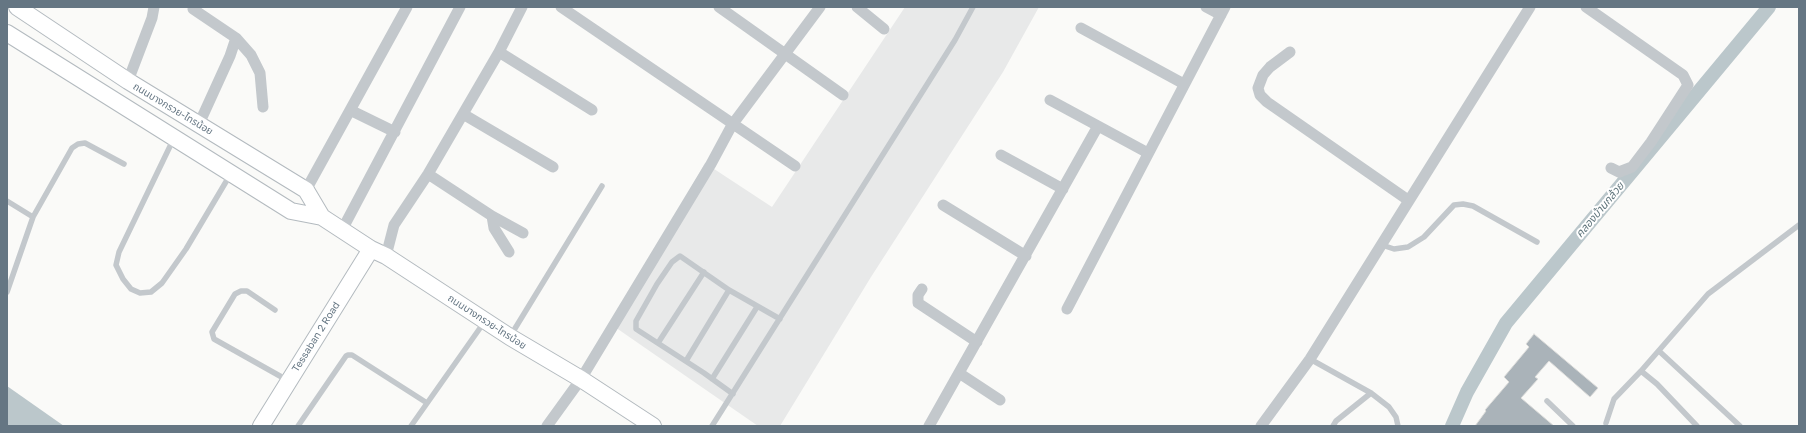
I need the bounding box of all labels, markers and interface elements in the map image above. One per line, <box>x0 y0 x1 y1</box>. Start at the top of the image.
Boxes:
street label: ถนนบางกรวย-ไทรน้อย <box>131 80 215 138</box>
water label: คลองบ้านกล้วย <box>1573 180 1627 240</box>
street label: ถนนบางกรวย-ไทรน้อย <box>446 292 528 352</box>
street label: Tessaban 2 Road <box>290 300 342 374</box>

